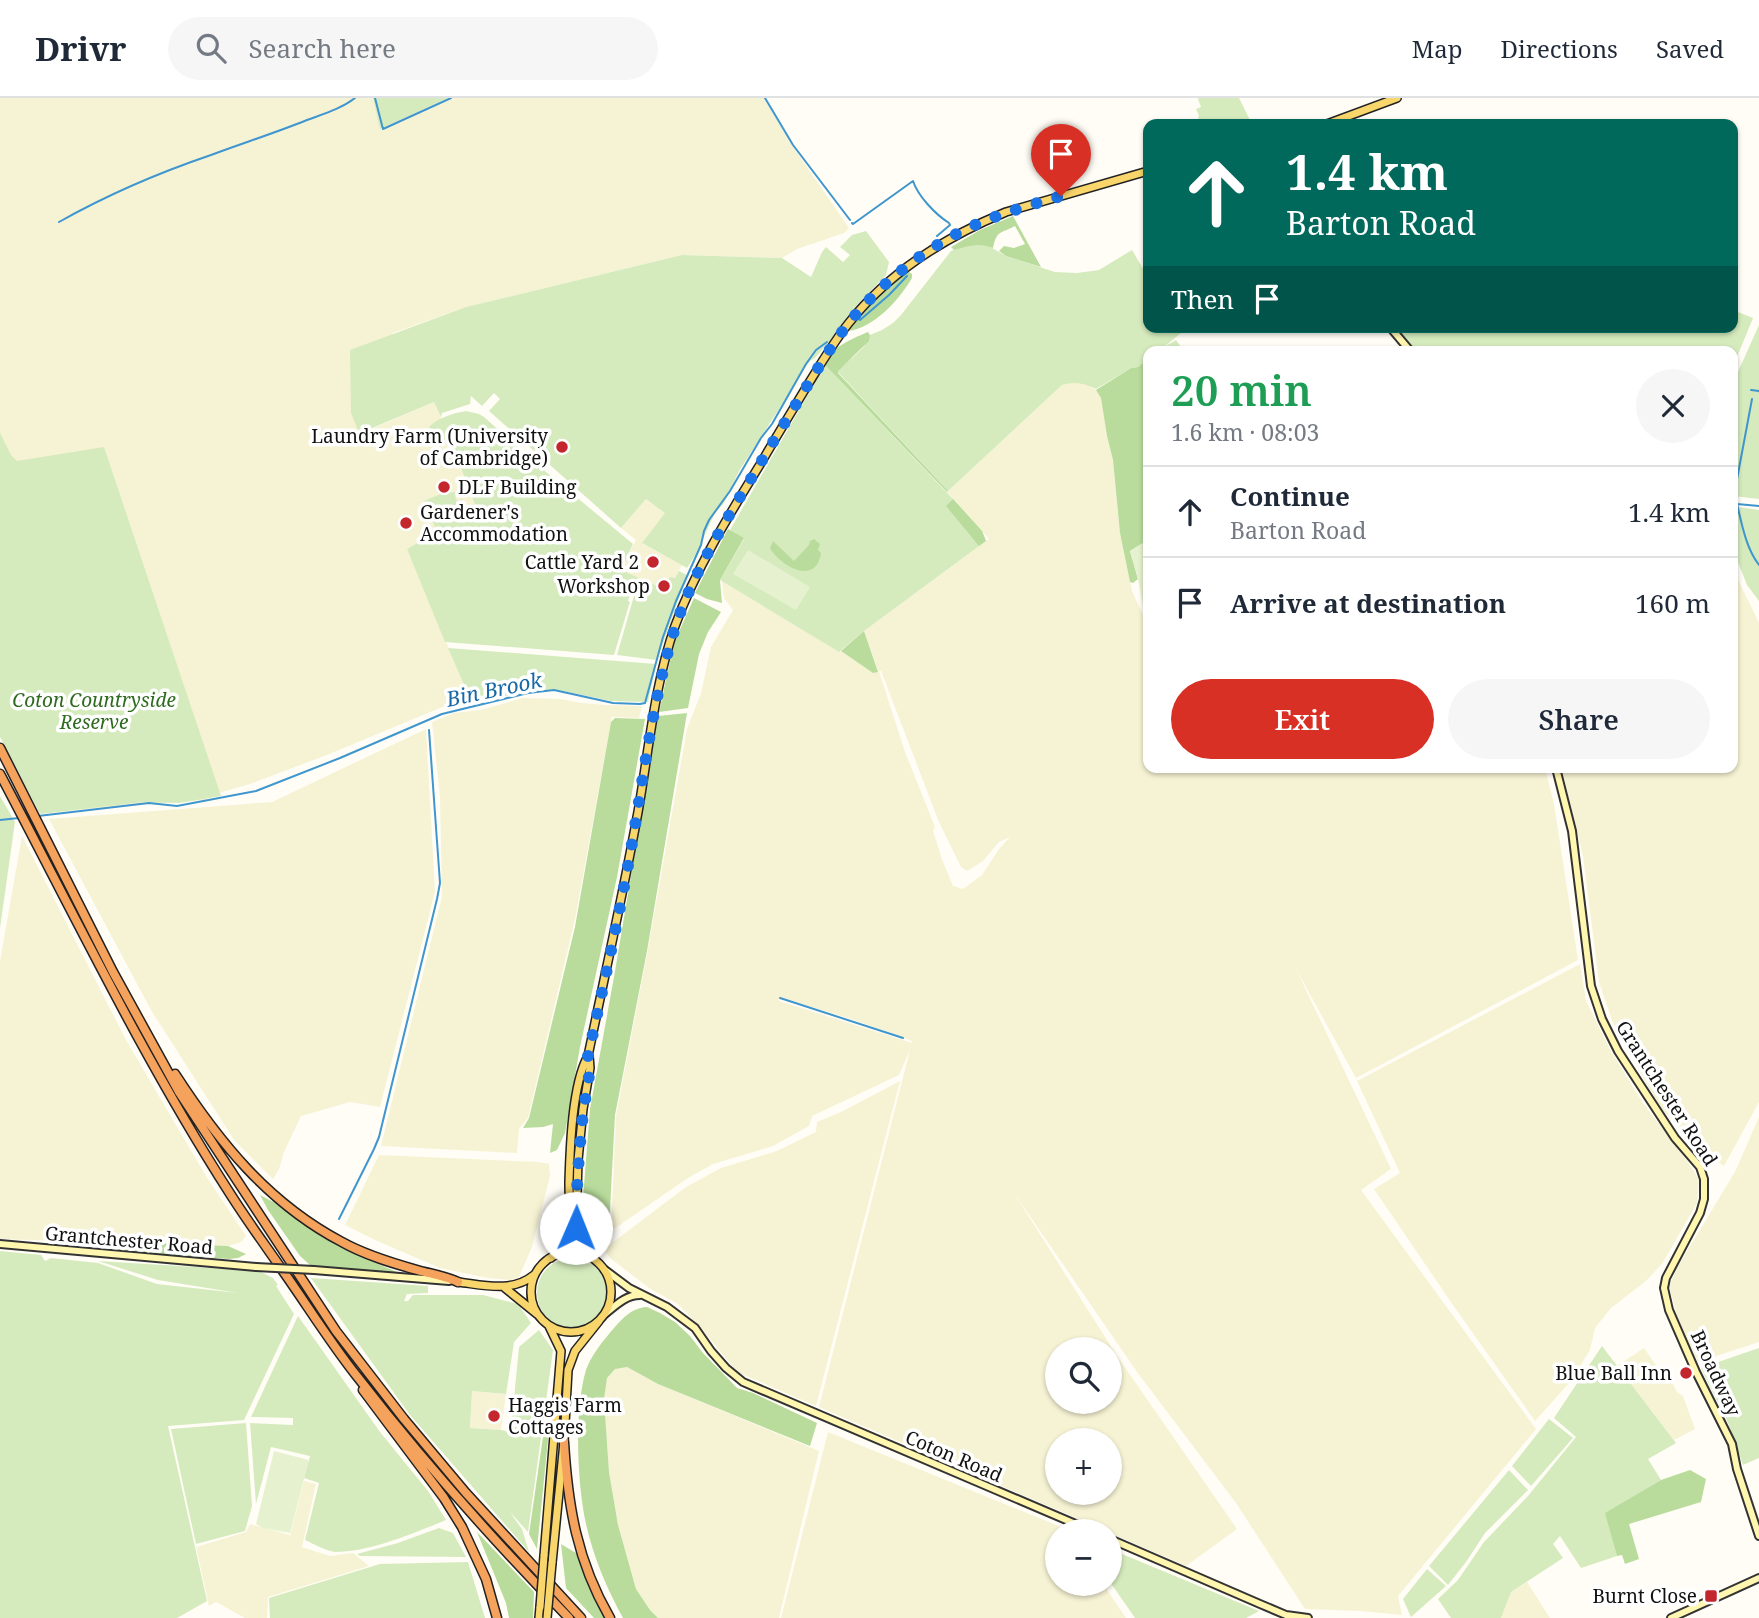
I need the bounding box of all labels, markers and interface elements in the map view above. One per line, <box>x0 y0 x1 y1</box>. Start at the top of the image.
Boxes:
search box <box>168 17 658 80</box>
text: Drivr <box>35 26 126 71</box>
icon: search <box>192 29 230 67</box>
text: Search here <box>248 30 396 66</box>
text: Map <box>1412 32 1463 65</box>
text: Directions <box>1501 32 1618 65</box>
text: Saved <box>1656 32 1724 65</box>
pin <box>1031 124 1091 196</box>
icon: arrive <box>1042 135 1080 173</box>
text: 1.4 km <box>1286 138 1448 204</box>
icon: ahead <box>1171 147 1262 238</box>
text: Barton Road <box>1286 201 1476 244</box>
icon: arrive <box>1248 280 1286 318</box>
text: Then <box>1171 281 1234 317</box>
text: 20 min <box>1171 361 1312 418</box>
button: close <box>1636 369 1710 443</box>
text: 1.6 km · 08:03 <box>1171 416 1319 448</box>
place label: Laundry Farm (University of Cambridge) <box>311 423 548 471</box>
marker: Laundry Farm (University of Cambridge) <box>554 439 570 455</box>
place label: DLF Building <box>458 474 576 500</box>
text: Continue <box>1230 478 1350 514</box>
marker: DLF Building <box>436 479 452 495</box>
icon: ahead <box>1171 493 1209 531</box>
text: 1.4 km <box>1628 494 1710 530</box>
place label: Gardener's Accommodation <box>420 499 568 547</box>
text: Barton Road <box>1230 514 1366 546</box>
marker: Gardener's Accommodation <box>398 515 414 531</box>
place label: Cattle Yard 2 <box>525 549 639 575</box>
marker: Cattle Yard 2 <box>645 554 661 570</box>
place label: Workshop <box>557 573 650 599</box>
marker: Workshop <box>656 578 672 594</box>
icon: arrive <box>1171 584 1209 622</box>
text: Arrive at destination <box>1230 585 1506 621</box>
text: 160 m <box>1635 585 1710 621</box>
water label: Bin Brook <box>442 665 546 713</box>
button: Exit <box>1171 679 1434 759</box>
button: Share <box>1448 679 1710 759</box>
park label: Coton Countryside Reserve <box>12 687 176 735</box>
street label: Grantchester Road <box>1610 1015 1724 1171</box>
position arrow <box>539 1191 613 1265</box>
street label: Grantchester Road <box>44 1220 214 1260</box>
street label: Broadway <box>1685 1326 1747 1420</box>
map controls <box>1045 1337 1122 1596</box>
button: search <box>1045 1337 1122 1414</box>
place label: Blue Ball Inn <box>1555 1360 1672 1386</box>
marker: Blue Ball Inn <box>1678 1365 1694 1381</box>
place label: Haggis Farm Cottages <box>508 1392 622 1440</box>
marker: Haggis Farm Cottages <box>486 1408 502 1424</box>
street label: Coton Road <box>901 1424 1007 1488</box>
button: + <box>1045 1428 1122 1505</box>
button: − <box>1045 1519 1122 1596</box>
place label: Burnt Close <box>1592 1583 1697 1609</box>
marker: Burnt Close <box>1703 1588 1719 1604</box>

